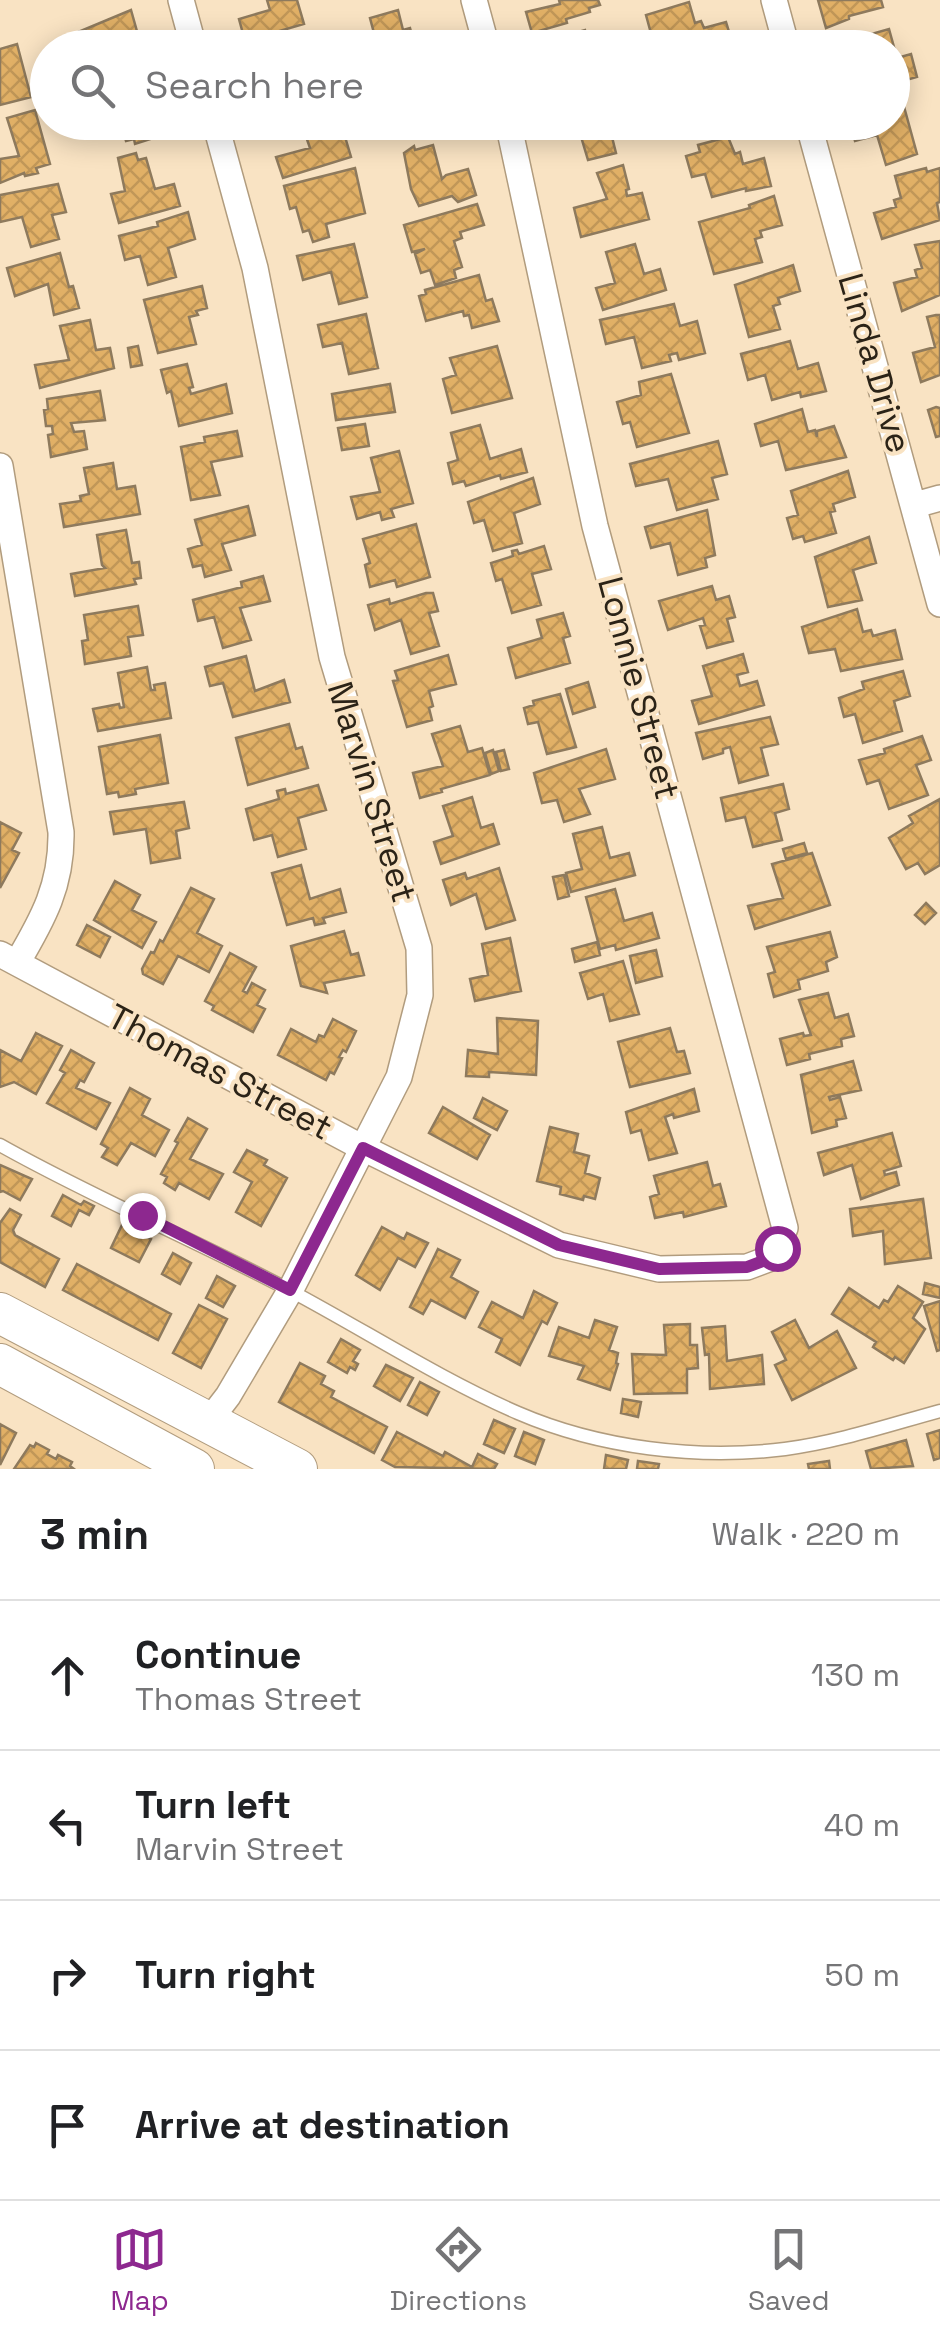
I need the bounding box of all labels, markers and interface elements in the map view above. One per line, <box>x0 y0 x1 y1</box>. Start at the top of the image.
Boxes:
search box <box>30 30 910 140</box>
icon: search <box>65 58 120 113</box>
text: Search here <box>145 61 364 109</box>
street label: Linda Drive <box>828 268 922 458</box>
street label: Lonnie Street <box>588 572 690 804</box>
street label: Marvin Street <box>318 676 426 908</box>
street label: Thomas Street <box>100 994 340 1150</box>
route end <box>120 1193 166 1239</box>
route start <box>755 1226 801 1272</box>
text: 3 min <box>40 1508 149 1561</box>
text: Walk · 220 m <box>712 1514 900 1554</box>
text: Continue <box>135 1631 301 1679</box>
icon: ahead <box>40 1648 95 1703</box>
text: 130 m <box>811 1655 900 1695</box>
text: Thomas Street <box>135 1679 362 1719</box>
text: Turn left <box>135 1781 291 1829</box>
icon: left <box>40 1798 95 1853</box>
text: 40 m <box>824 1805 900 1845</box>
text: Marvin Street <box>135 1829 344 1869</box>
icon: right <box>40 1948 95 2003</box>
text: Turn right <box>135 1951 316 1999</box>
text: 50 m <box>825 1955 900 1995</box>
icon: arrive <box>40 2098 95 2153</box>
text: Arrive at destination <box>135 2101 510 2149</box>
tab: Map <box>110 2222 169 2318</box>
tab: Directions <box>390 2222 527 2318</box>
tab: Saved <box>748 2222 830 2318</box>

